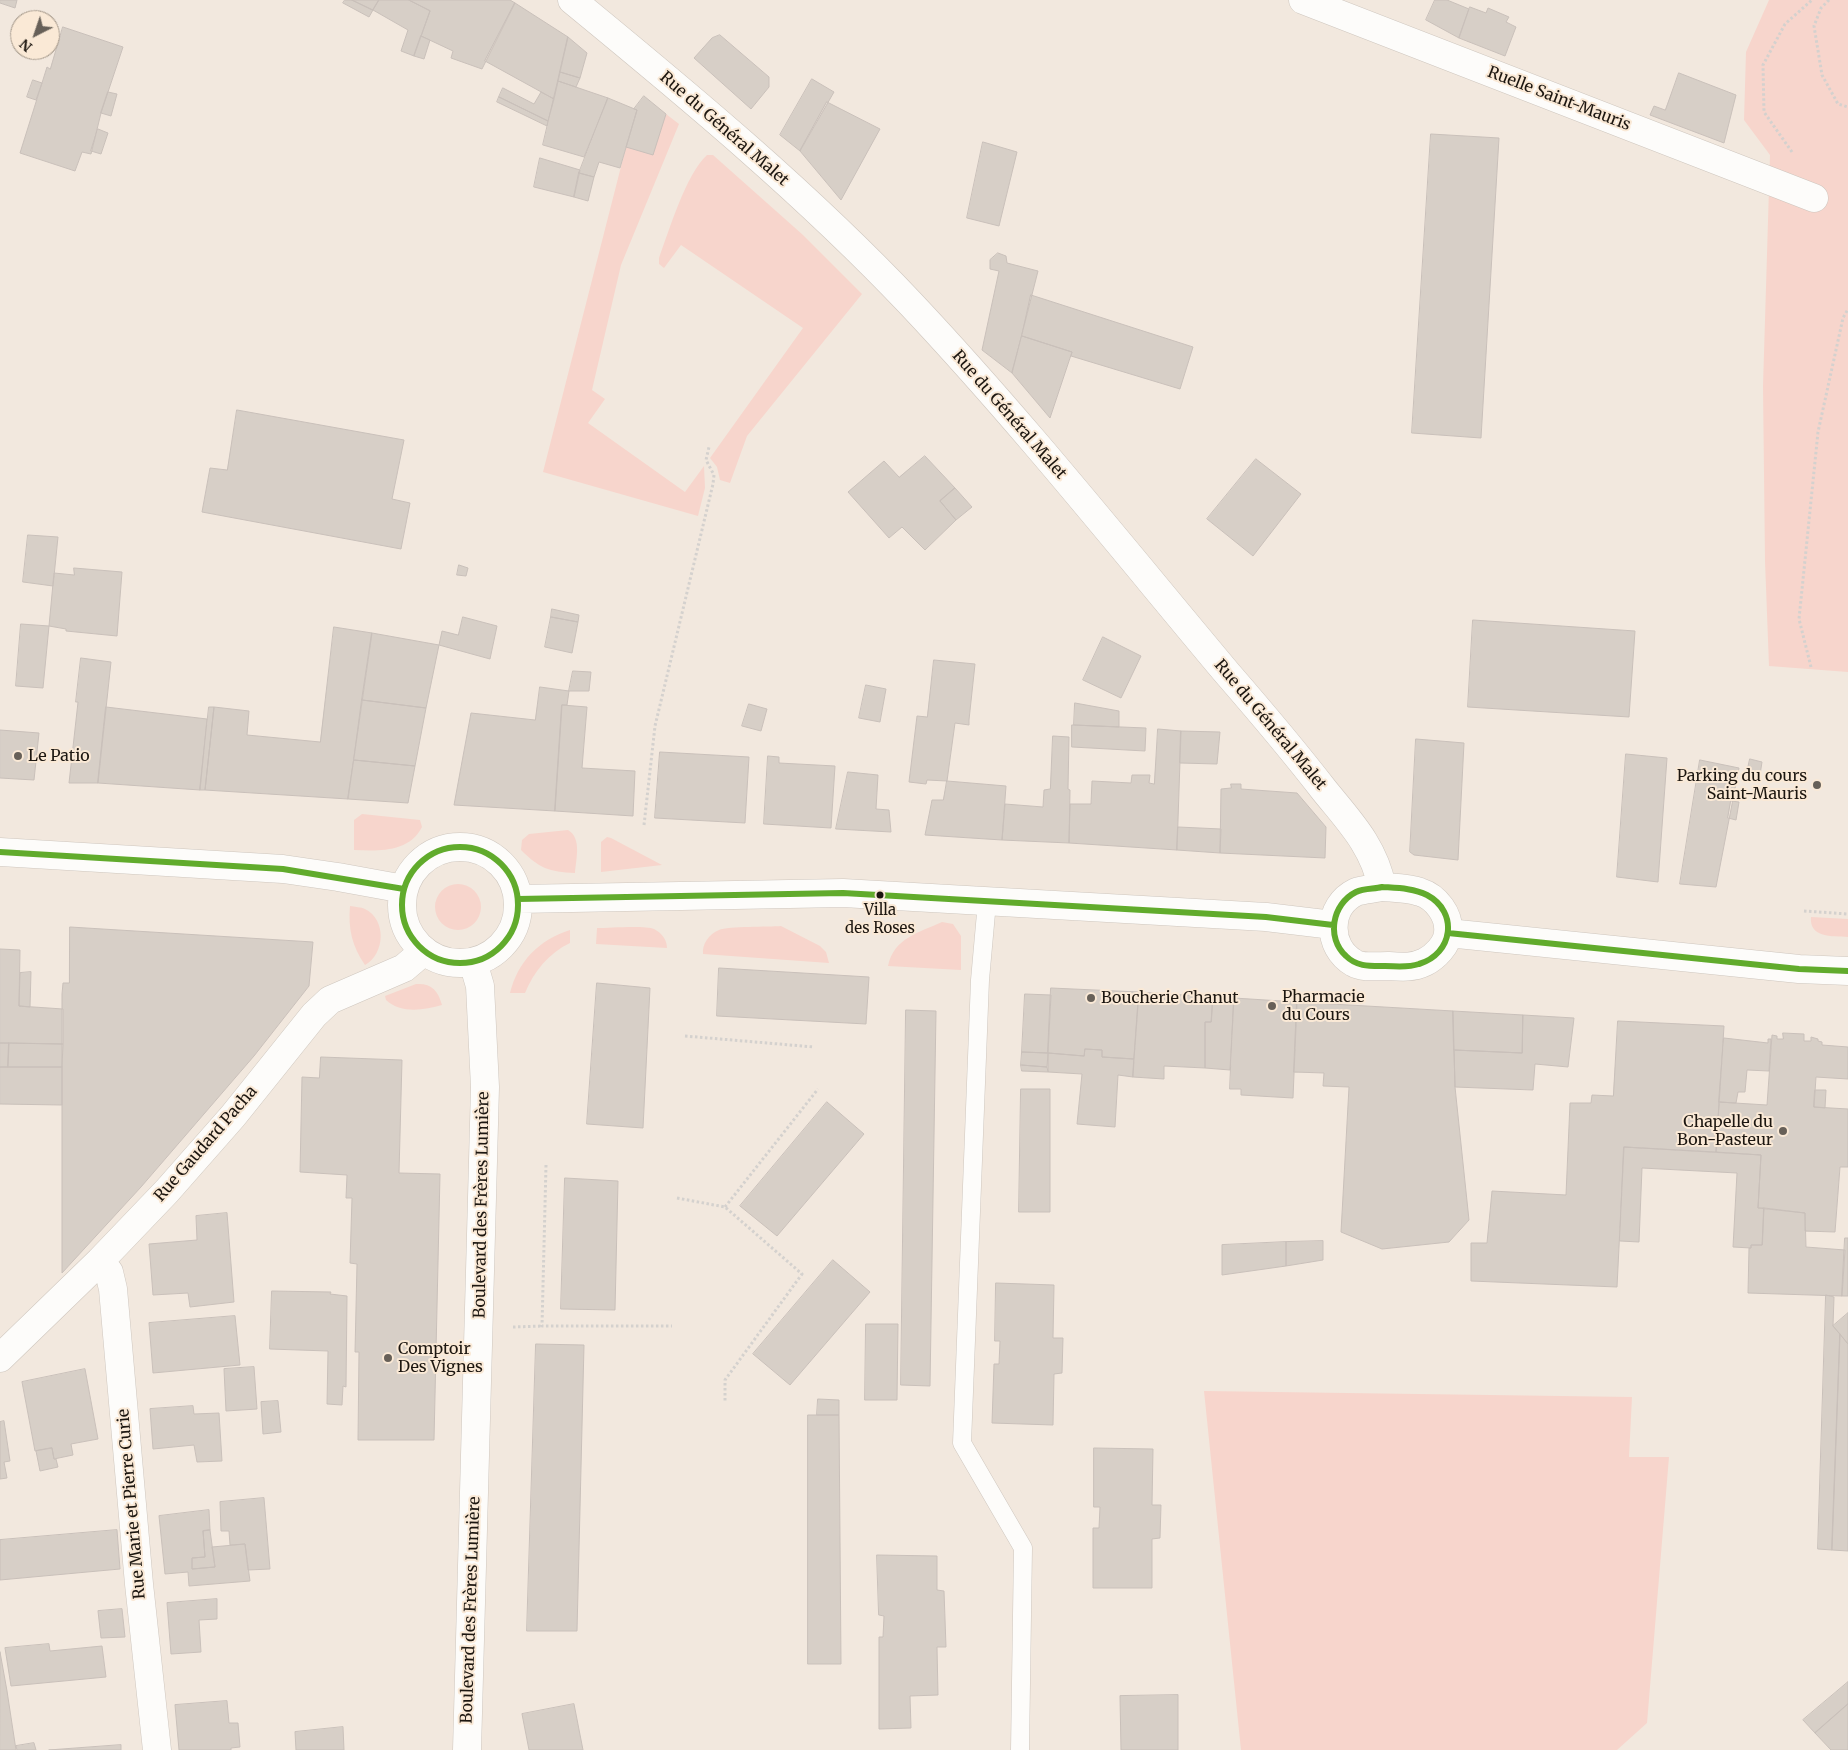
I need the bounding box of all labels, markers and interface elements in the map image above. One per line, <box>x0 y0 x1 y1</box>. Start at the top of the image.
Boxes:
north arrow <box>10 10 60 60</box>
text: N <box>16 35 36 56</box>
street label: Ruelle Saint-Mauris <box>1485 63 1633 135</box>
street label: Rue du Général Malet <box>656 68 792 190</box>
street label: Rue du Général Malet <box>948 347 1070 483</box>
street label: Rue du Général Malet <box>1210 656 1330 794</box>
place label: Le Patio <box>28 746 90 766</box>
marker: Le Patio <box>12 750 24 762</box>
place label: Parking du cours Saint-Mauris <box>1677 766 1807 804</box>
marker: Parking du cours Saint-Mauris <box>1811 779 1823 791</box>
marker: Villa des Roses <box>875 890 885 900</box>
place label: Villa des Roses <box>845 902 915 937</box>
place label: Pharmacie du Cours <box>1282 987 1364 1025</box>
place label: Boucherie Chanut <box>1101 988 1239 1008</box>
marker: Boucherie Chanut <box>1085 992 1097 1004</box>
marker: Pharmacie du Cours <box>1266 1000 1278 1012</box>
street label: Rue Gaudard Pacha <box>150 1082 262 1206</box>
street label: Boulevard des Frères Lumière <box>470 1091 494 1319</box>
place label: Chapelle du Bon-Pasteur <box>1677 1112 1773 1150</box>
marker: Chapelle du Bon-Pasteur <box>1777 1125 1789 1137</box>
place label: Comptoir Des Vignes <box>398 1339 483 1377</box>
marker: Comptoir Des Vignes <box>382 1352 394 1364</box>
street label: Rue Marie et Pierre Curie <box>114 1408 150 1600</box>
street label: Boulevard des Frères Lumière <box>457 1496 485 1724</box>

